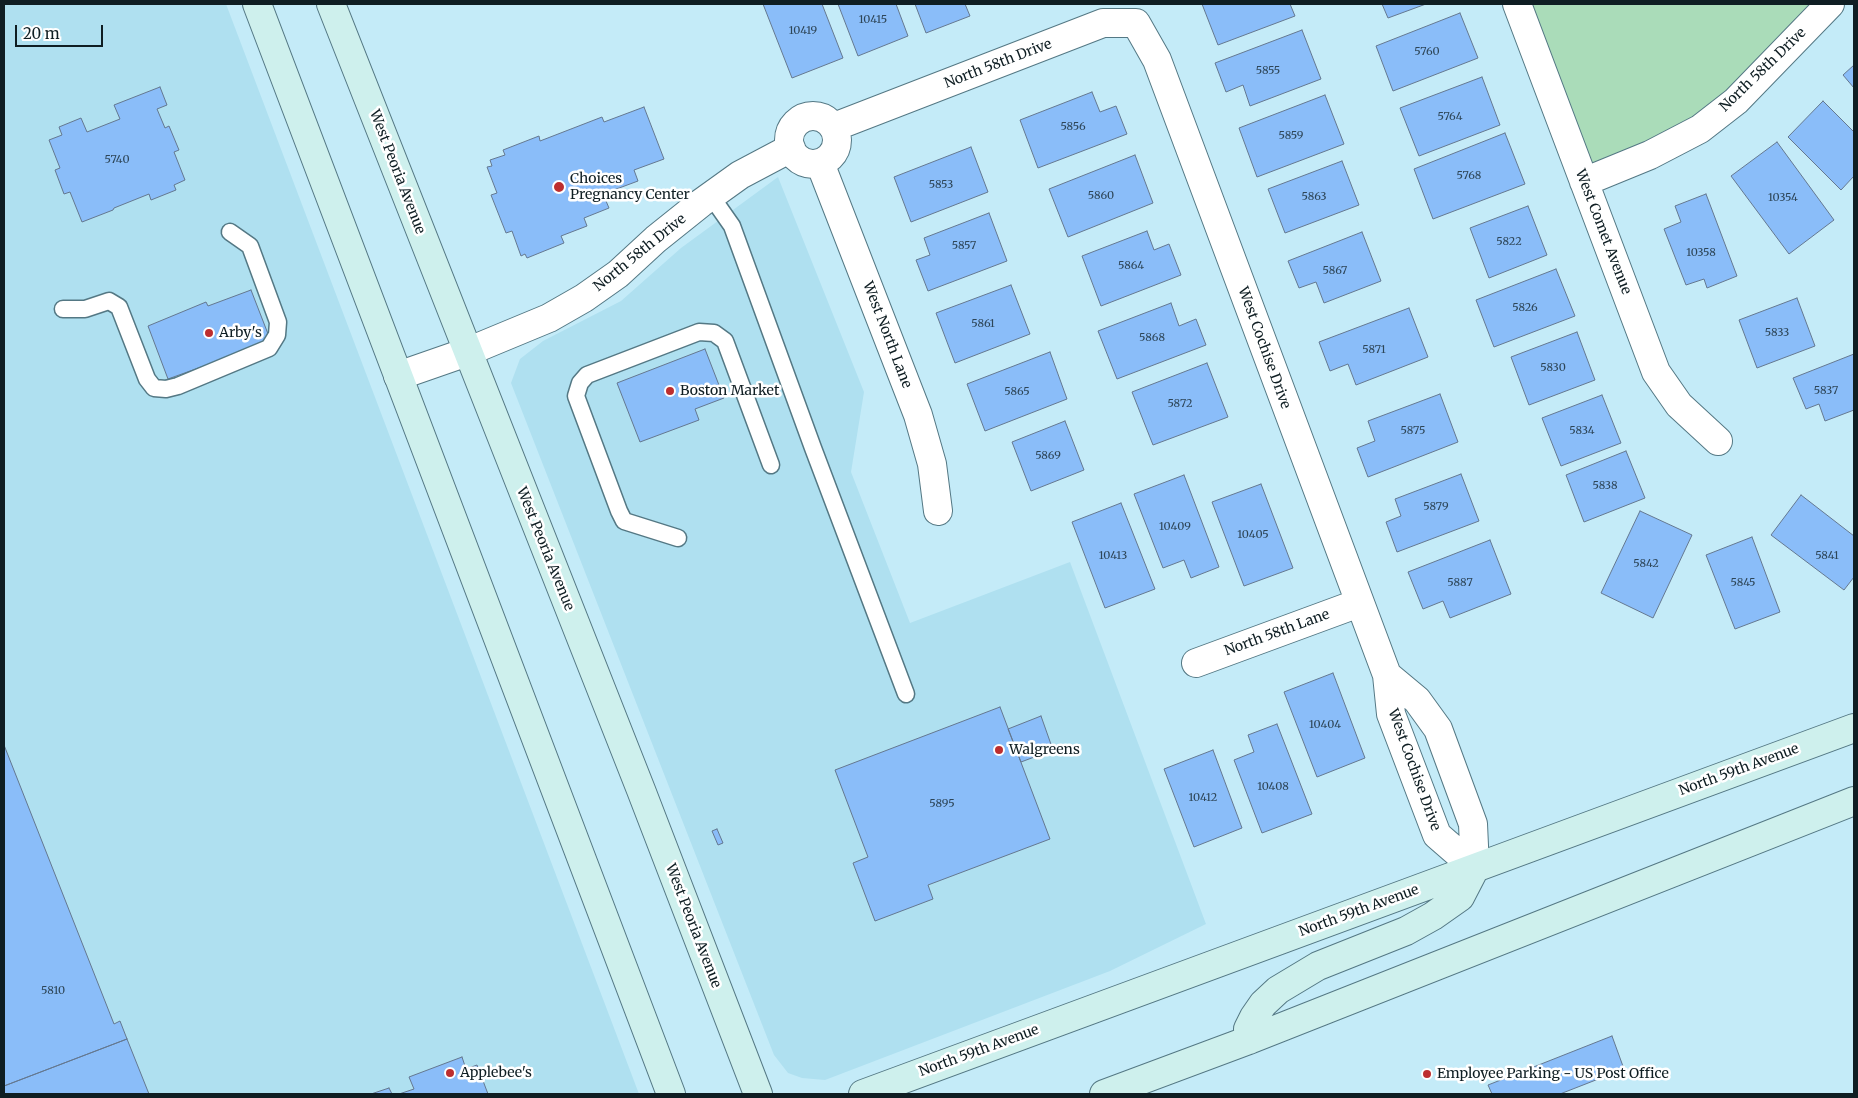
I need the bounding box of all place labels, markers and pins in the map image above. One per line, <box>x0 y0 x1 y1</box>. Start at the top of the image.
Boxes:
place label: Choices Pregnancy Center <box>570 171 690 203</box>
marker: Choices Pregnancy Center <box>552 180 566 194</box>
place label: Arby's <box>219 325 262 341</box>
marker: Arby's <box>203 327 215 339</box>
place label: Boston Market <box>680 383 779 399</box>
marker: Boston Market <box>664 385 676 397</box>
place label: Walgreens <box>1009 742 1080 758</box>
marker: Walgreens <box>993 744 1005 756</box>
place label: Applebee's <box>460 1065 532 1081</box>
place label: Employee Parking - US Post Office <box>1437 1066 1669 1082</box>
marker: Applebee's <box>444 1067 456 1079</box>
marker: Employee Parking - US Post Office <box>1421 1068 1433 1080</box>

